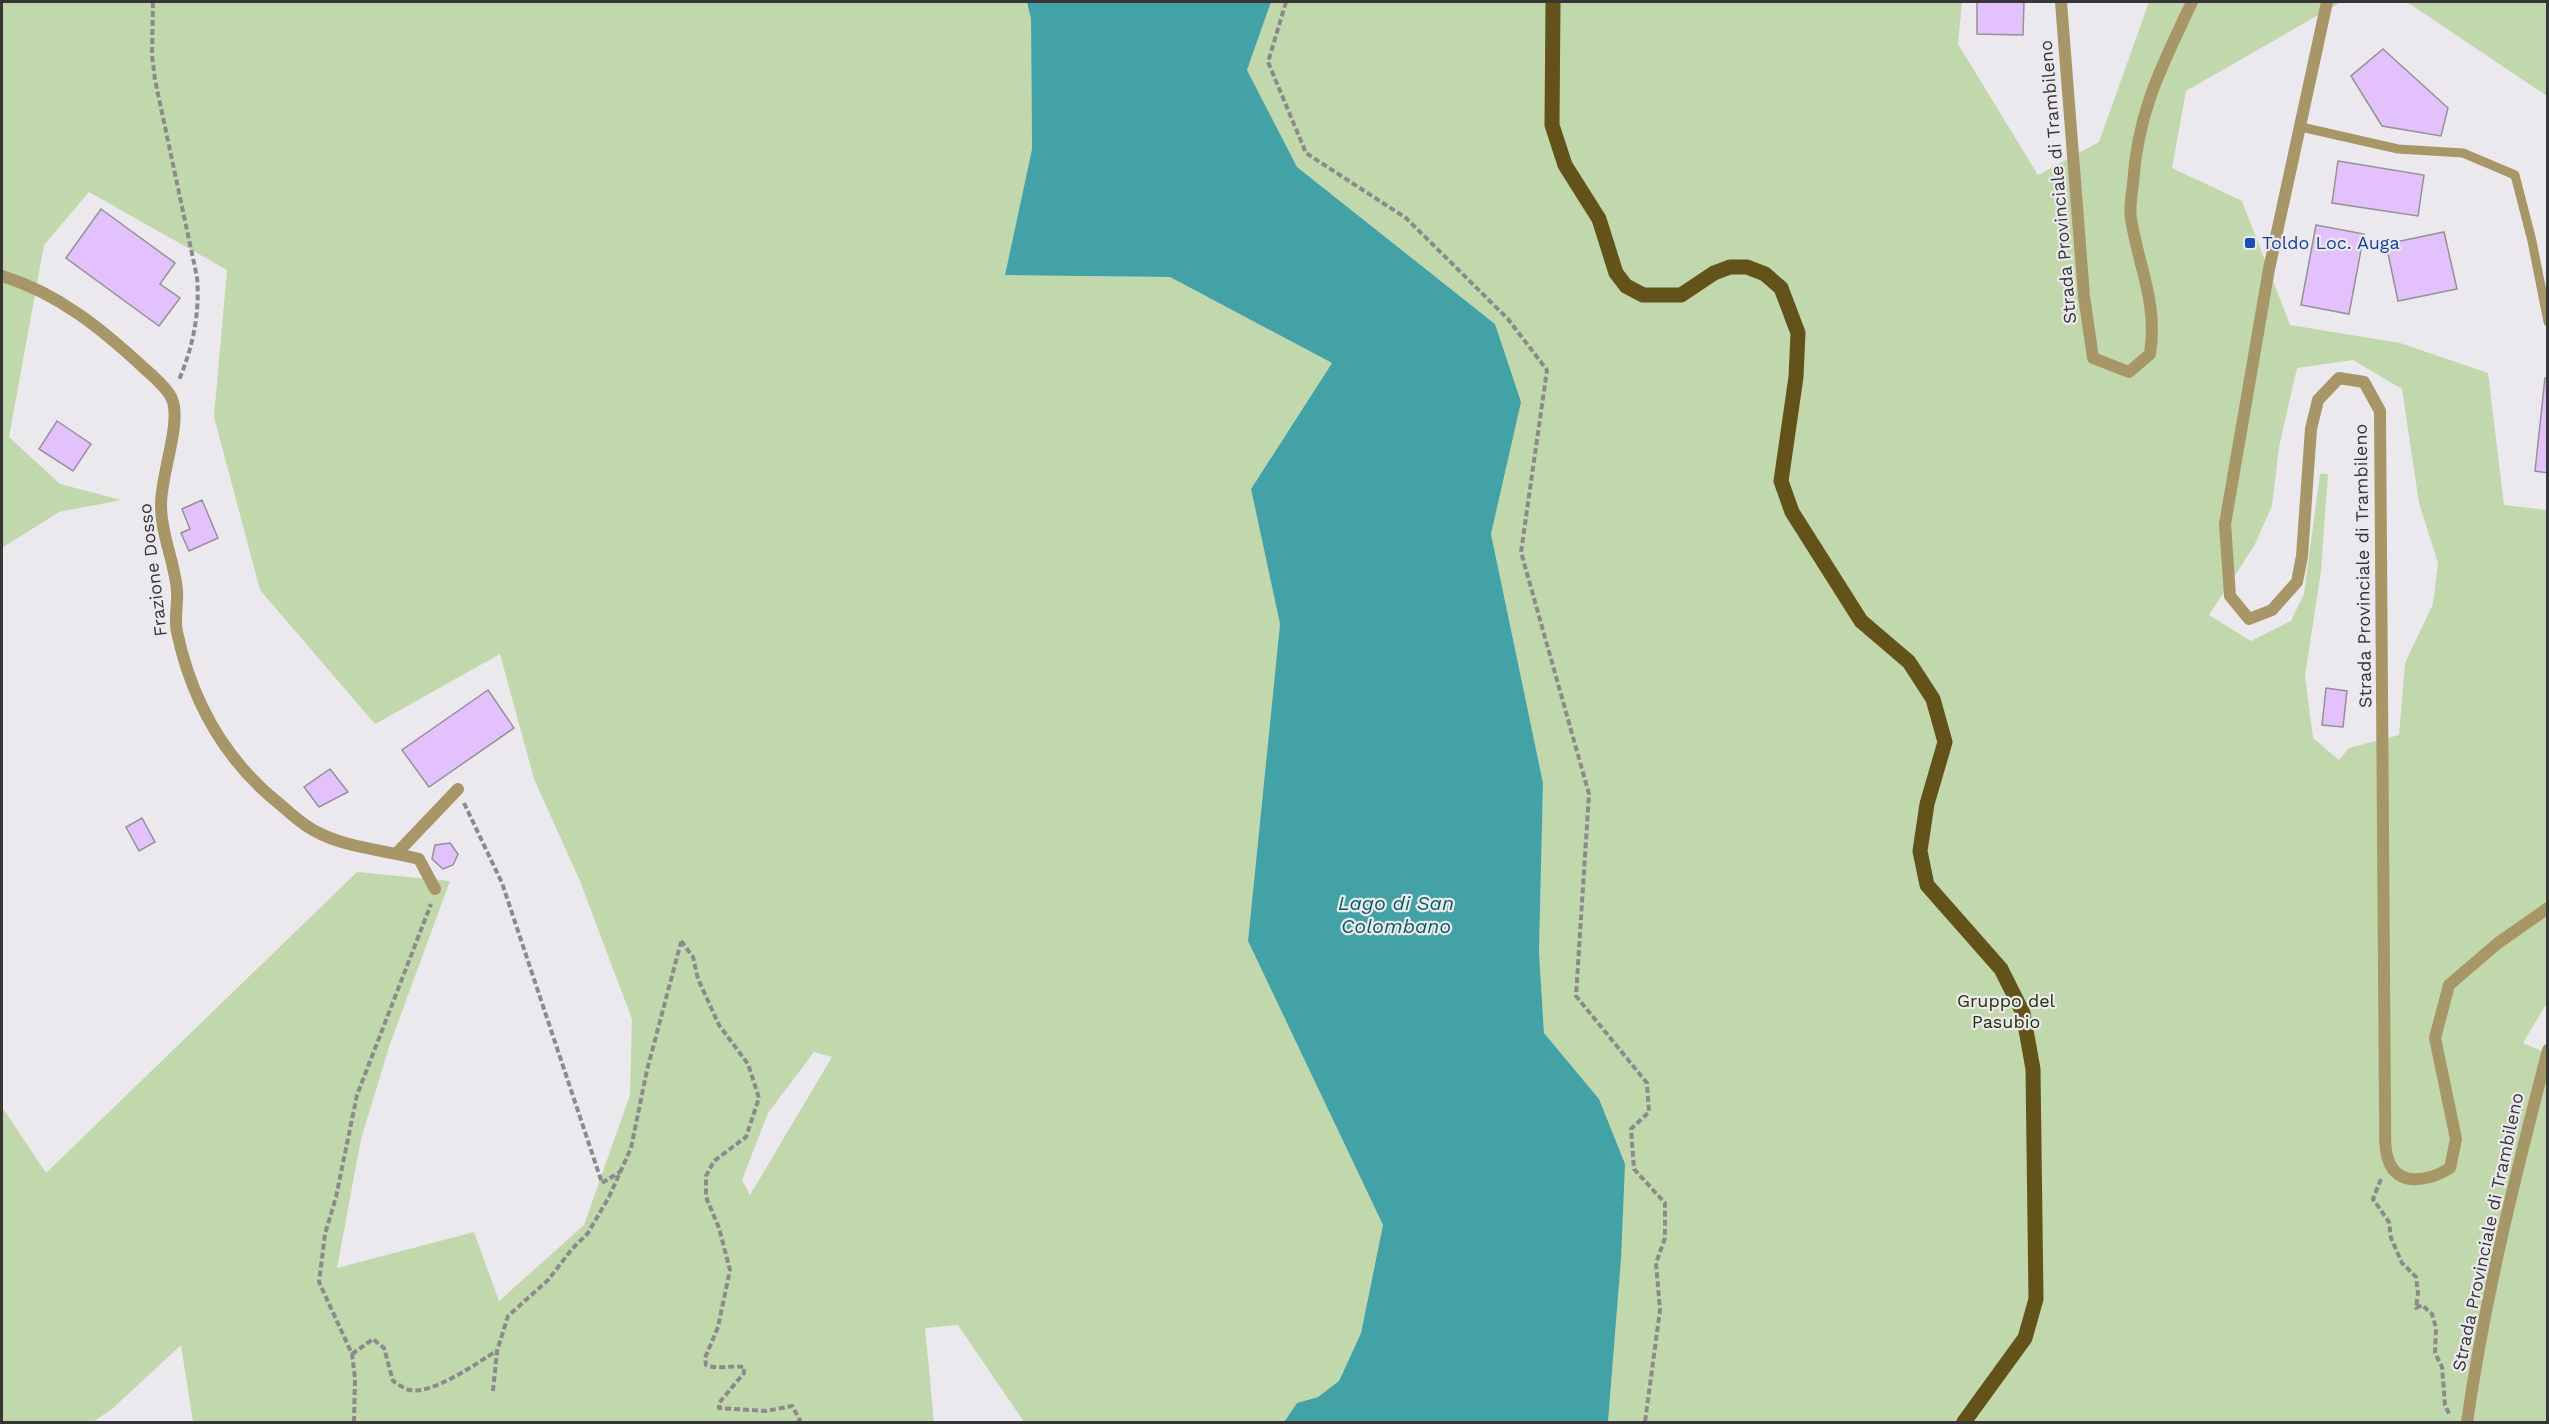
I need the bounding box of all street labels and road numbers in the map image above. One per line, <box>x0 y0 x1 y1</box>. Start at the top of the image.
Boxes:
street label: Strada Provinciale di Trambileno <box>2035 39 2080 325</box>
street label: Strada Provinciale di Trambileno <box>2350 424 2375 708</box>
street label: Frazione Dosso <box>134 502 171 638</box>
street label: Strada Provinciale di Trambileno <box>2448 1091 2527 1373</box>

